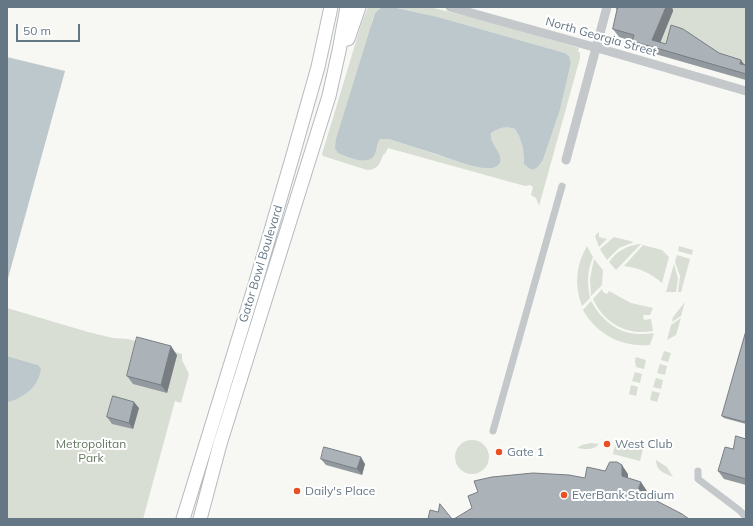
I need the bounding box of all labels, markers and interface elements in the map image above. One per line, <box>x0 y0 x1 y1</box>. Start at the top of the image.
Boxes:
street label: North Georgia Street <box>544 14 658 60</box>
scale bar <box>18 16 82 42</box>
text: 50 m <box>23 23 51 38</box>
street label: Gator Bowl Boulevard <box>236 204 286 324</box>
park label: Metropolitan Park <box>56 437 126 465</box>
place label: West Club <box>615 437 673 451</box>
marker: West Club <box>602 439 612 449</box>
place label: Gate 1 <box>507 445 544 459</box>
marker: Gate 1 <box>494 447 504 457</box>
place label: Daily's Place <box>305 484 375 498</box>
marker: Daily's Place <box>292 486 302 496</box>
place label: EverBank Stadium <box>572 488 674 502</box>
marker: EverBank Stadium <box>559 490 569 500</box>

